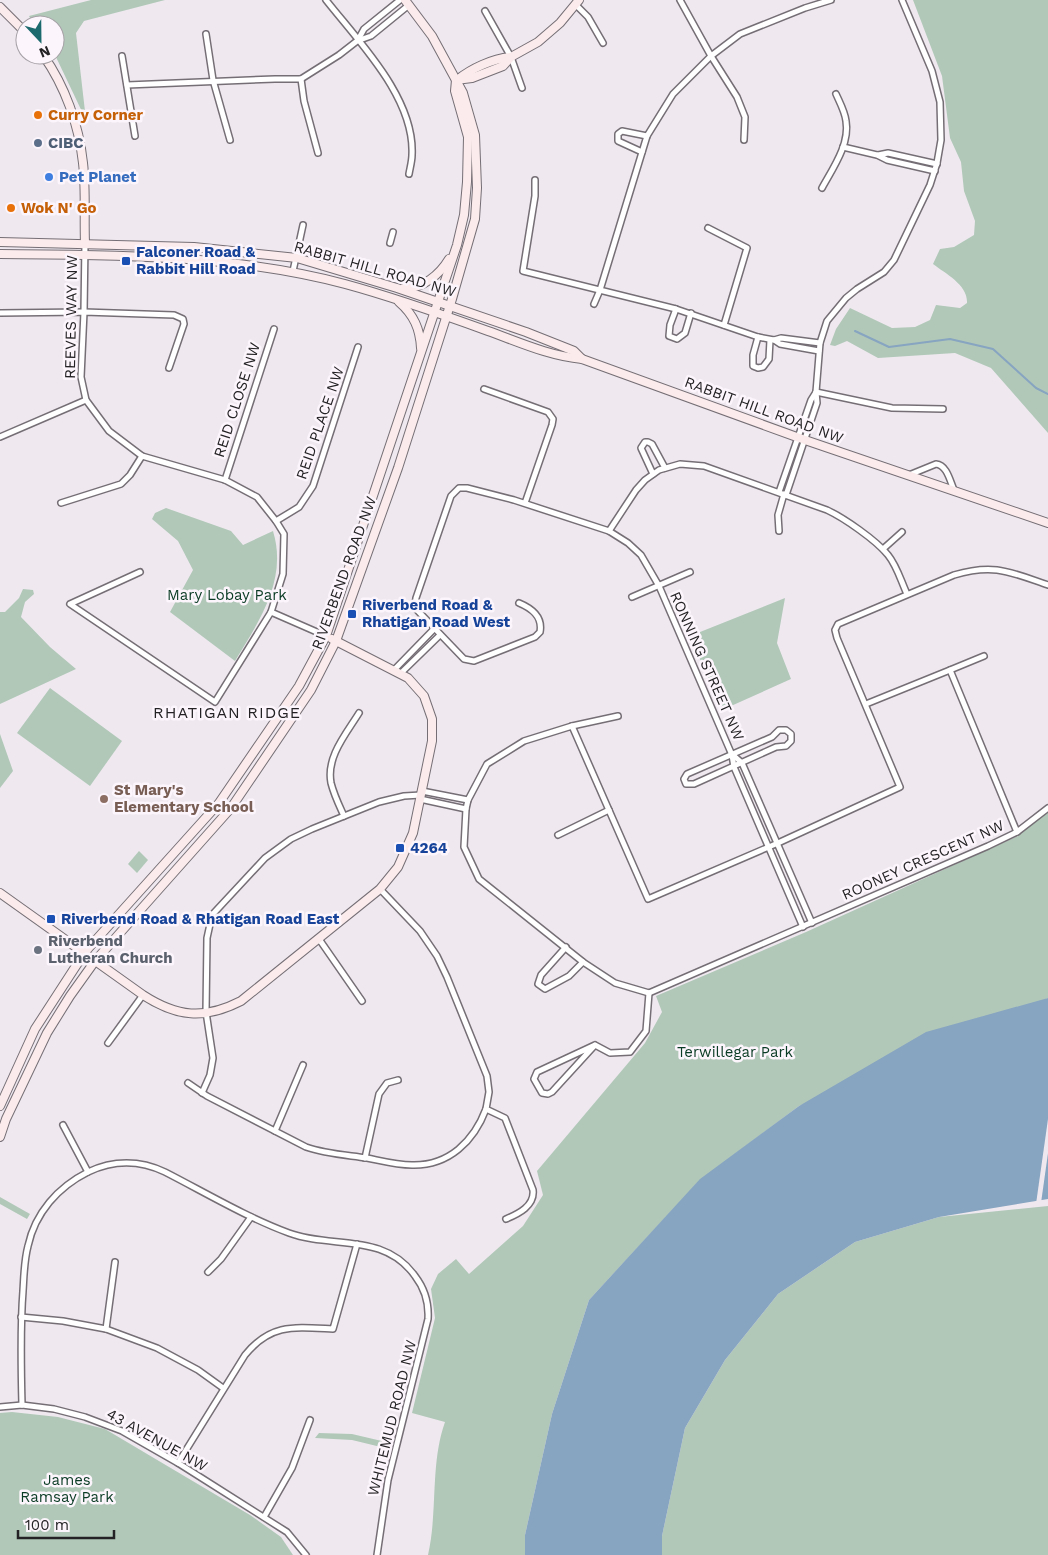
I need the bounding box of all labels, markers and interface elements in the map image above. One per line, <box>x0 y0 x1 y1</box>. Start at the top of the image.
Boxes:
north arrow <box>15 15 65 65</box>
text: N <box>37 43 53 61</box>
place label: Curry Corner <box>48 106 143 124</box>
marker: Curry Corner <box>32 109 44 121</box>
place label: CIBC <box>48 134 83 152</box>
marker: CIBC <box>32 137 44 149</box>
place label: Pet Planet <box>59 168 137 186</box>
marker: Pet Planet <box>43 171 55 183</box>
place label: Wok N' Go <box>21 199 97 217</box>
marker: Wok N' Go <box>5 202 17 214</box>
street label: RABBIT HILL ROAD NW <box>292 237 458 301</box>
place label: Falconer Road & Rabbit Hill Road <box>136 243 256 278</box>
street label: REEVES WAY NW <box>61 255 81 379</box>
marker: Falconer Road & Rabbit Hill Road <box>120 255 132 267</box>
street label: REID CLOSE NW <box>210 340 264 460</box>
street label: REID PLACE NW <box>292 364 348 482</box>
street label: RABBIT HILL ROAD NW <box>682 373 846 447</box>
street label: RIVERBEND ROAD NW <box>308 494 380 652</box>
park label: Mary Lobay Park <box>167 586 287 604</box>
street label: RONNING STREET NW <box>666 589 748 743</box>
place label: Riverbend Road & Rhatigan Road West <box>362 596 511 631</box>
marker: Riverbend Road & Rhatigan Road West <box>346 608 358 620</box>
district label: RHATIGAN RIDGE <box>153 703 301 722</box>
place label: St Mary's Elementary School <box>114 781 254 816</box>
marker: St Mary's Elementary School <box>98 793 110 805</box>
street label: ROONEY CRESCENT NW <box>839 816 1007 904</box>
place label: 4264 <box>410 839 448 857</box>
marker: 4264 <box>394 842 406 854</box>
place label: Riverbend Road & Rhatigan Road East <box>61 910 340 928</box>
marker: Riverbend Road & Rhatigan Road East <box>45 913 57 925</box>
place label: Riverbend Lutheran Church <box>48 932 173 967</box>
marker: Riverbend Lutheran Church <box>32 944 44 956</box>
park label: Terwillegar Park <box>677 1043 794 1061</box>
street label: WHITEMUD ROAD NW <box>364 1338 420 1498</box>
street label: 43 AVENUE NW <box>103 1405 211 1475</box>
park label: James Ramsay Park <box>20 1471 114 1506</box>
scale bar <box>18 1508 114 1540</box>
text: 100 m <box>25 1516 69 1534</box>

